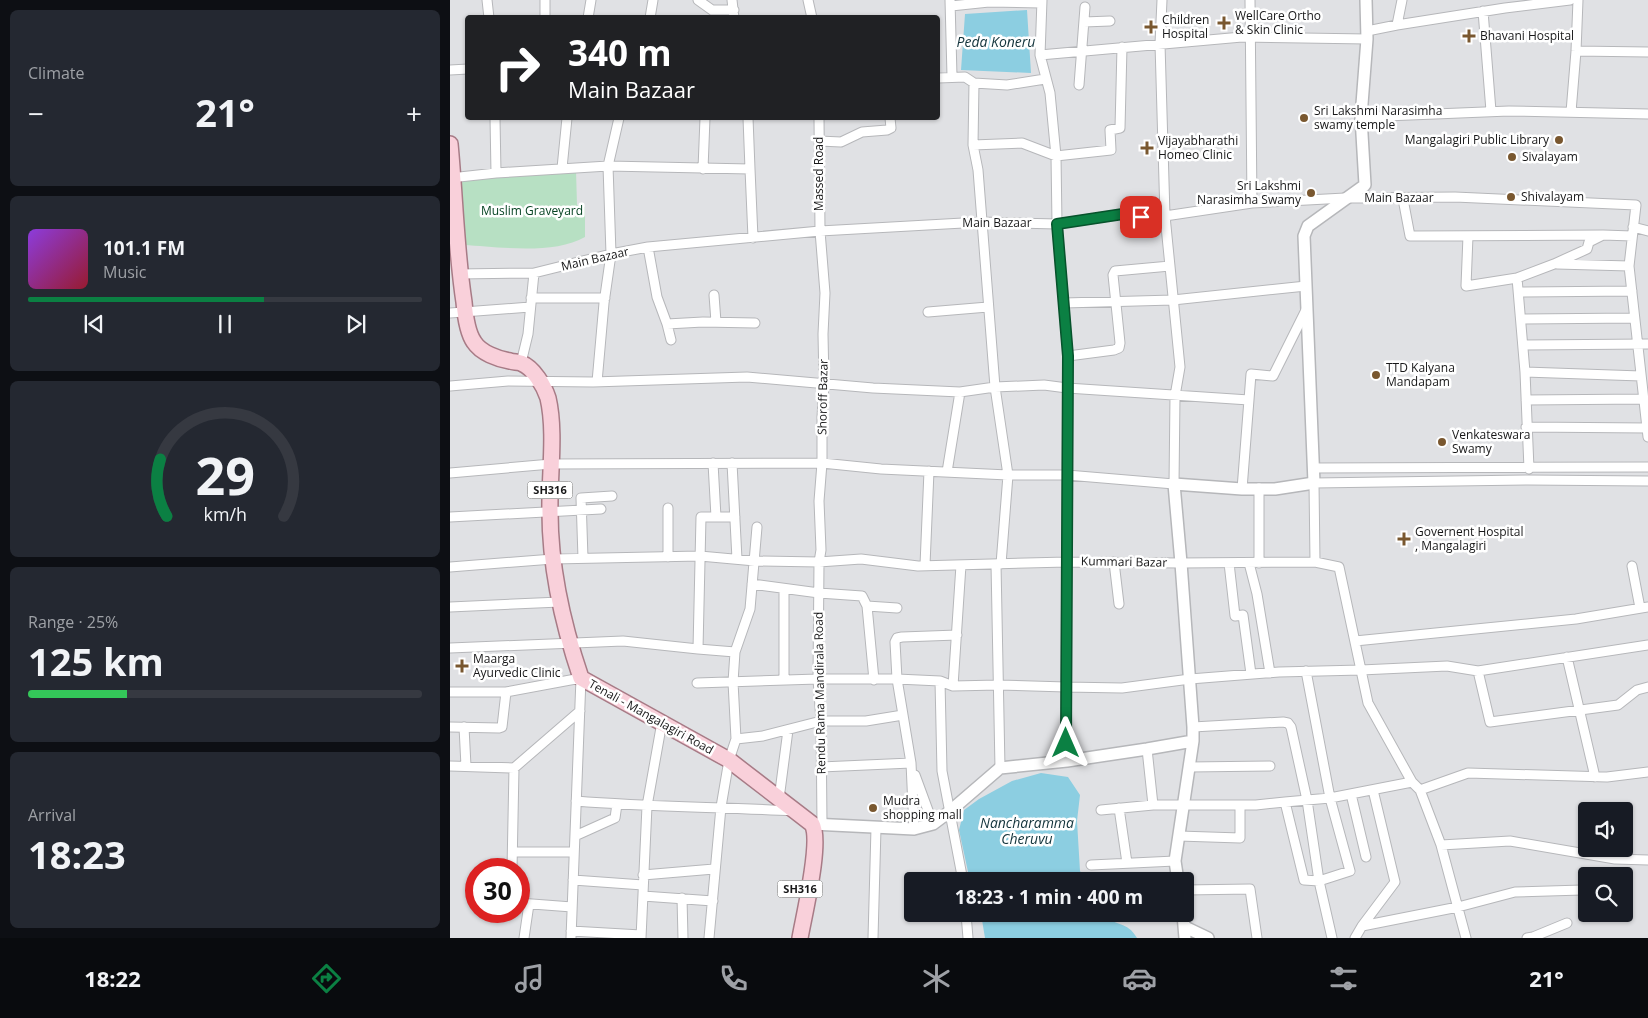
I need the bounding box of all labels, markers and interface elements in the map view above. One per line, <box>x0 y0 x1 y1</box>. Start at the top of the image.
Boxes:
place label: WellCare Ortho & Skin Clinic <box>1235 7 1321 38</box>
place label: Children Hospital <box>1162 11 1209 42</box>
marker: WellCare Ortho & Skin Clinic <box>1217 16 1231 30</box>
marker: Children Hospital <box>1144 20 1158 34</box>
place label: Bhavani Hospital <box>1480 27 1574 44</box>
text: 340 m <box>568 29 672 76</box>
marker: Bhavani Hospital <box>1462 29 1476 43</box>
water label: Peda Koneru <box>957 32 1035 51</box>
icon: right <box>485 35 550 100</box>
text: Climate <box>28 62 85 84</box>
text: Main Bazaar <box>568 74 695 104</box>
text: 21° <box>195 86 255 138</box>
text: − <box>28 94 44 132</box>
text: + <box>406 94 422 132</box>
place label: Sri Lakshmi Narasimha swamy temple <box>1314 102 1442 133</box>
marker: Sri Lakshmi Narasimha swamy temple <box>1298 112 1310 124</box>
place label: Mangalagiri Public Library <box>1405 131 1550 148</box>
place label: Vijayabharathi Homeo Clinic <box>1158 132 1238 163</box>
marker: Mangalagiri Public Library <box>1553 134 1565 146</box>
street label: Massed Road <box>810 137 827 211</box>
marker: Vijayabharathi Homeo Clinic <box>1140 141 1154 155</box>
place label: Sivalayam <box>1522 148 1578 165</box>
marker: Sivalayam <box>1506 151 1518 163</box>
place label: Sri Lakshmi Narasimha Swamy <box>1197 177 1302 208</box>
marker: Sri Lakshmi Narasimha Swamy <box>1305 187 1317 199</box>
place label: Shivalayam <box>1521 188 1584 205</box>
street label: Main Bazaar <box>1364 189 1434 206</box>
marker: Shivalayam <box>1505 191 1517 203</box>
pin <box>1120 196 1162 238</box>
park label: Muslim Graveyard <box>481 202 583 219</box>
icon: arrive <box>1127 203 1155 231</box>
street label: Main Bazaar <box>962 214 1032 231</box>
text: 101.1 FM <box>103 235 185 261</box>
street label: Main Bazaar <box>559 242 631 275</box>
text: Music <box>103 261 147 283</box>
icon: previous <box>80 310 108 338</box>
icon: pause <box>211 310 239 338</box>
icon: next <box>342 310 370 338</box>
street label: Shoroff Bazar <box>813 359 832 435</box>
place label: TTD Kalyana Mandapam <box>1386 359 1455 390</box>
marker: TTD Kalyana Mandapam <box>1370 369 1382 381</box>
place label: Venkateswara Swamy <box>1452 426 1531 457</box>
marker: Venkateswara Swamy <box>1436 436 1448 448</box>
text: 29 <box>195 439 255 510</box>
road number: SH316 <box>528 482 572 498</box>
text: km/h <box>203 502 247 526</box>
place label: Governent Hospital , Mangalagiri <box>1415 523 1524 554</box>
marker: Governent Hospital , Mangalagiri <box>1397 532 1411 546</box>
street label: Kummari Bazar <box>1081 552 1167 571</box>
text: Range · 25% <box>28 611 118 633</box>
street label: Rendu Rama Mandirala Road <box>810 612 829 774</box>
text: 125 km <box>28 635 164 687</box>
place label: Maarga Ayurvedic Clinic <box>473 650 561 681</box>
marker: Maarga Ayurvedic Clinic <box>455 659 469 673</box>
street label: Tenali - Mangalagiri Road <box>586 675 717 758</box>
position arrow <box>1039 716 1091 768</box>
place label: Mudra shopping mall <box>883 792 962 823</box>
marker: Mudra shopping mall <box>867 802 879 814</box>
map controls <box>1578 802 1633 922</box>
button: sound <box>1578 802 1633 857</box>
text: Arrival <box>28 804 76 826</box>
water label: Nancharamma Cheruvu <box>980 813 1074 848</box>
text: 18:23 <box>28 828 126 880</box>
speed limit sign: 30 <box>465 858 530 923</box>
button: search <box>1578 867 1633 922</box>
road number: SH316 <box>778 881 822 898</box>
text: 18:23 · 1 min · 400 m <box>955 884 1143 910</box>
icon: directions <box>309 961 344 996</box>
icon: music <box>512 961 547 996</box>
icon: phone <box>716 961 751 996</box>
icon: climate <box>919 961 954 996</box>
icon: car <box>1122 961 1157 996</box>
icon: filters <box>1326 961 1361 996</box>
text: 18:22 <box>84 963 141 993</box>
text: 21° <box>1529 963 1564 993</box>

